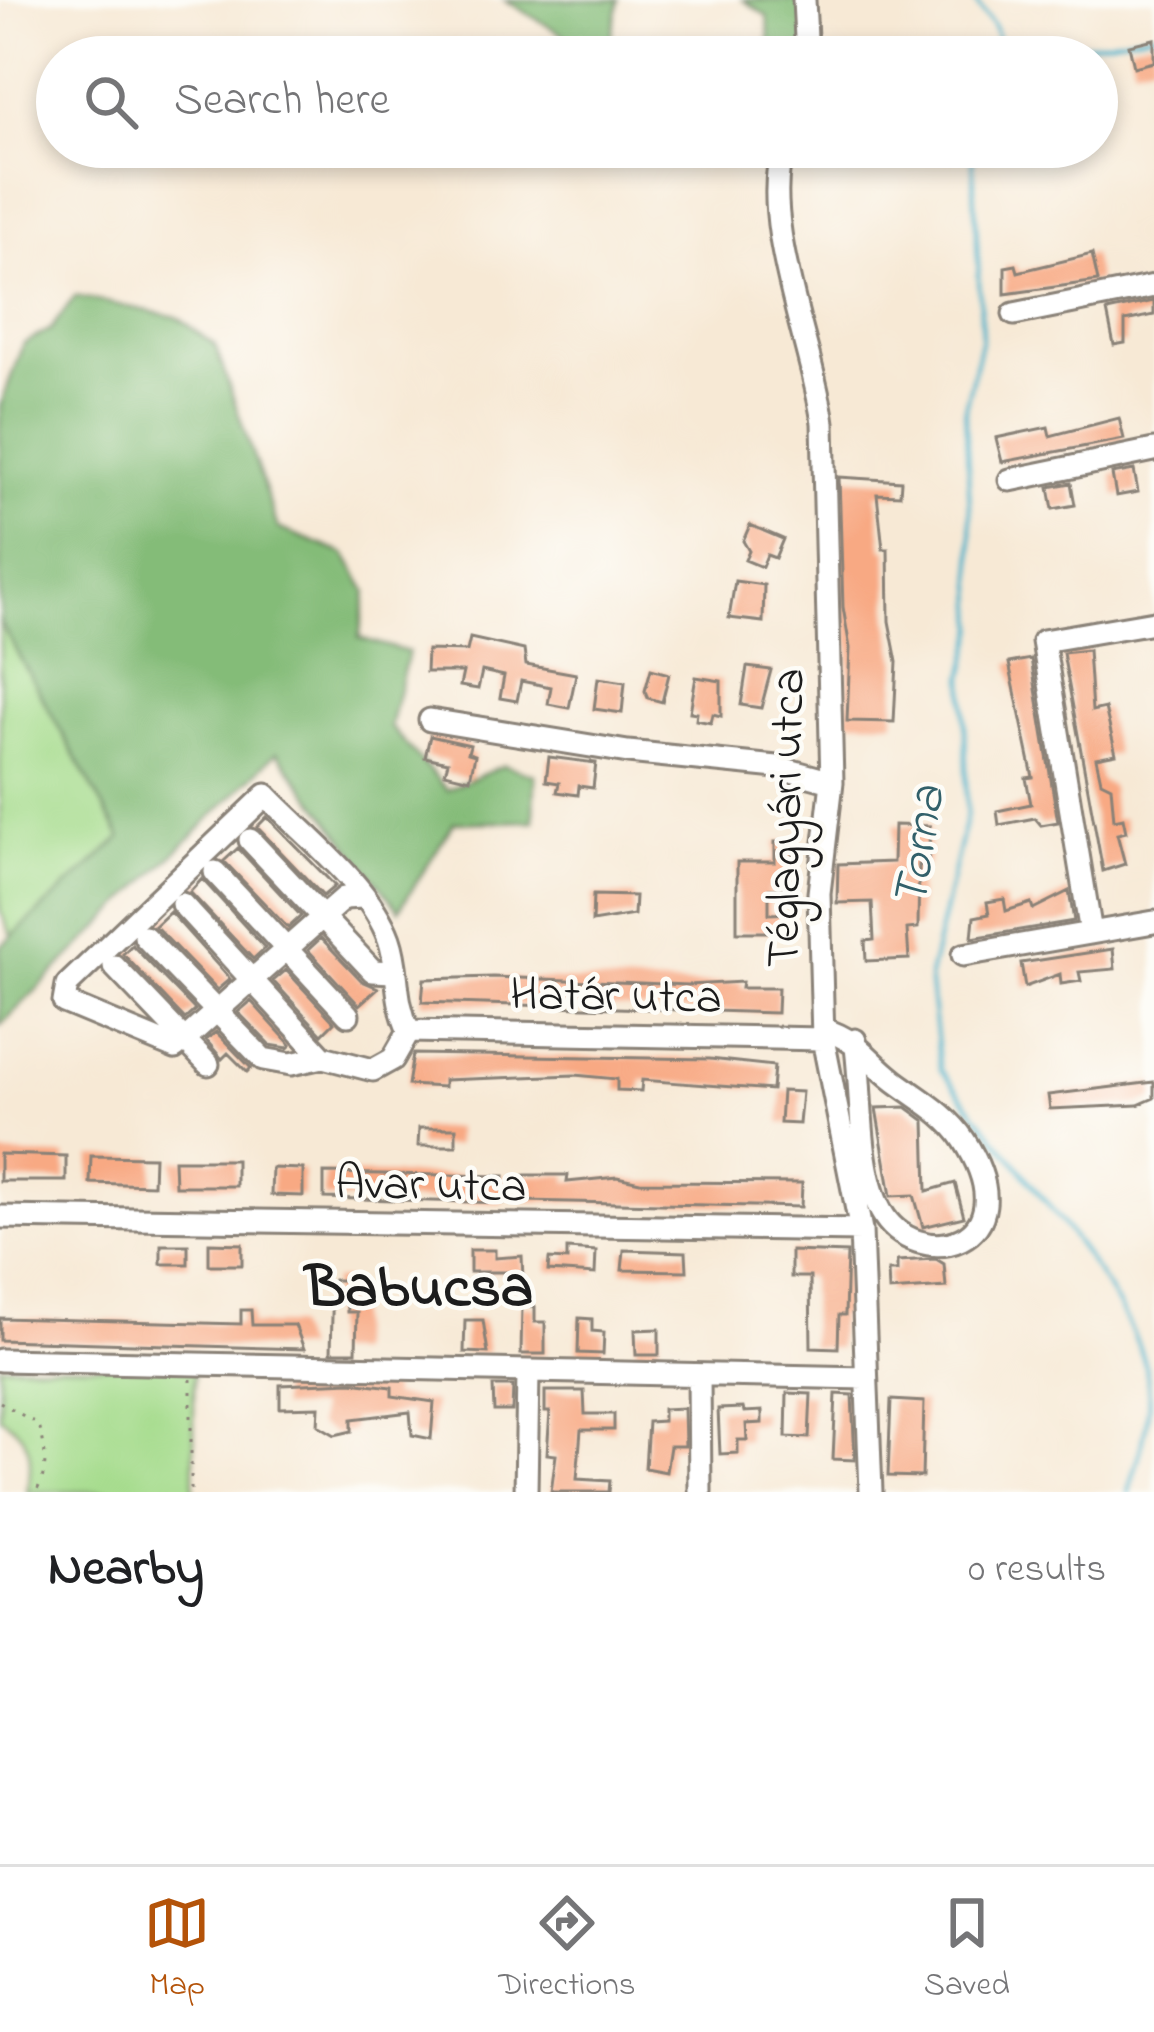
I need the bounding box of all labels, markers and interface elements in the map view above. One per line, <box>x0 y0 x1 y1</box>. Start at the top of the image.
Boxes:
search box <box>36 36 1118 168</box>
icon: search <box>78 69 144 135</box>
text: Search here <box>174 69 390 135</box>
street label: Téglagyári utca <box>750 668 827 968</box>
water label: Torna <box>875 779 968 913</box>
street label: Határ utca <box>509 961 722 1035</box>
street label: Avar utca <box>335 1150 527 1224</box>
district label: Babucsa <box>302 1247 533 1334</box>
text: Nearby <box>48 1533 204 1608</box>
text: 0 results <box>968 1542 1106 1599</box>
tab: Map <box>144 1890 210 2010</box>
tab: Directions <box>498 1890 635 2010</box>
tab: Saved <box>924 1890 1010 2010</box>

